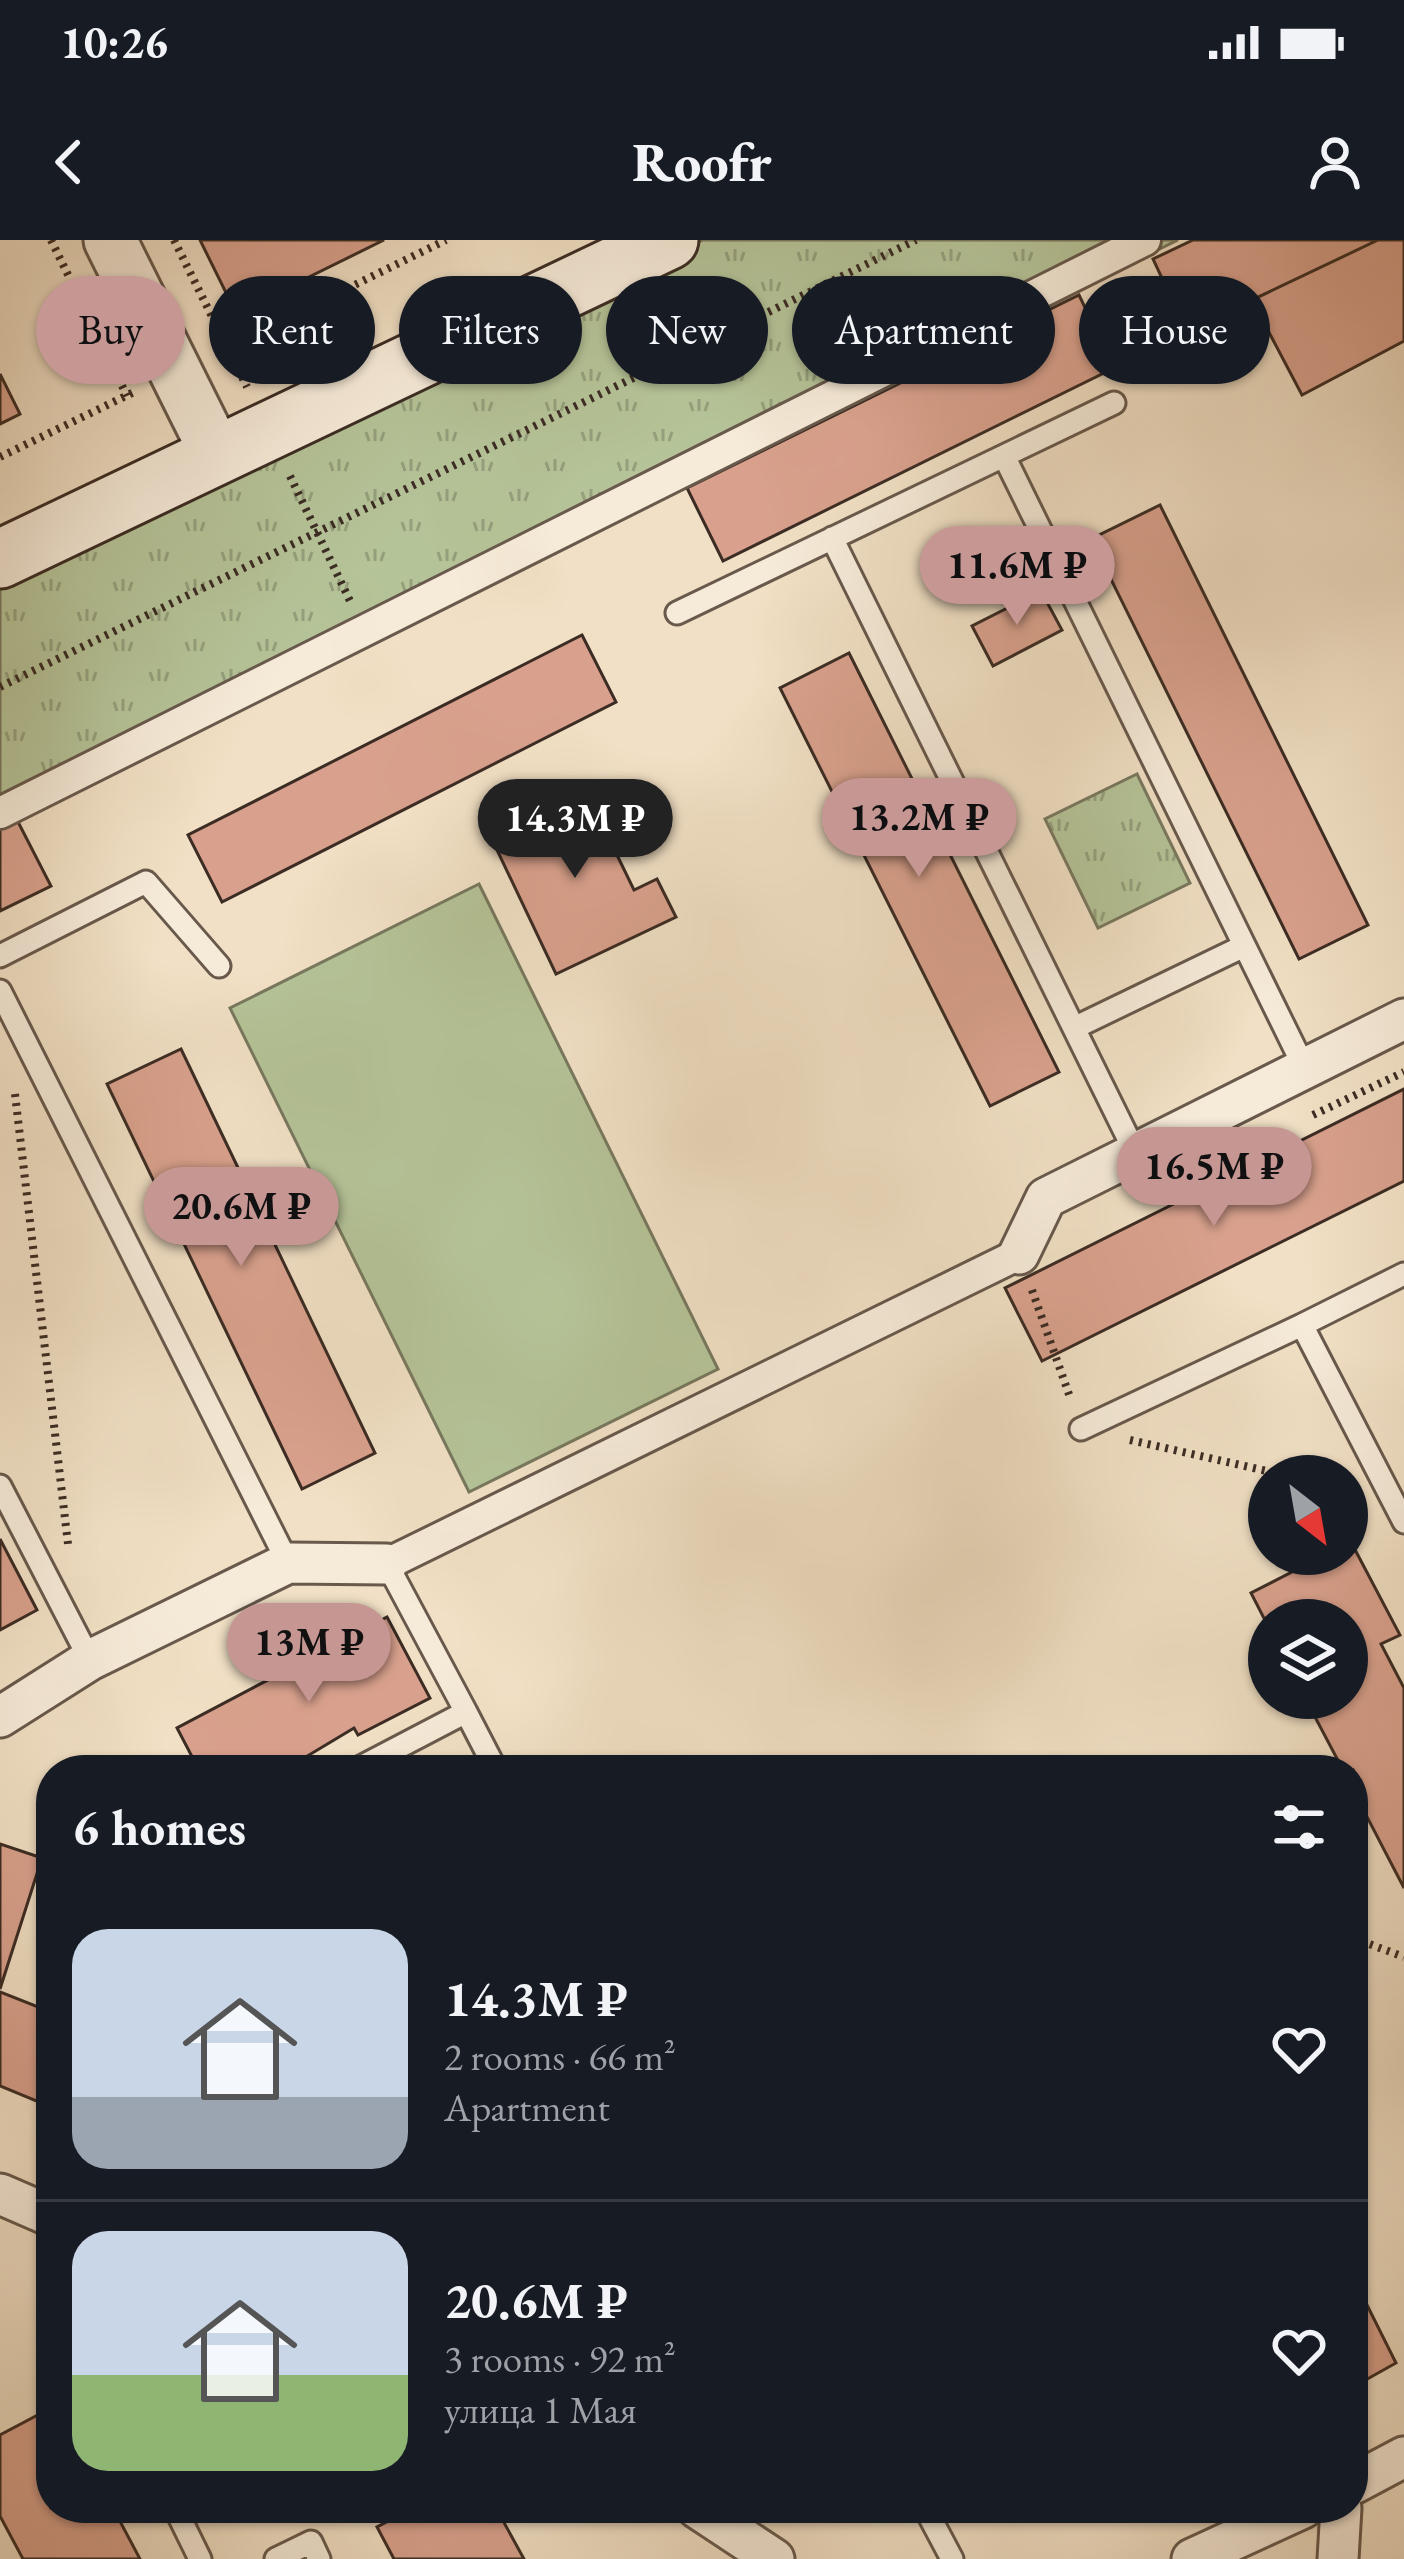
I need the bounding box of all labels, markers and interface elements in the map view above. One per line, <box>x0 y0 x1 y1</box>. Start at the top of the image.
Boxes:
text: 10:26 <box>60 13 168 71</box>
text: Roofr <box>632 127 772 197</box>
icon: back <box>36 129 102 195</box>
icon: person <box>1302 129 1368 195</box>
chip: Buy <box>36 276 185 384</box>
chip: Rent <box>209 276 375 384</box>
chip: Filters <box>399 276 582 384</box>
chip: New <box>606 276 768 384</box>
chip: Apartment <box>792 276 1055 384</box>
chip: House <box>1079 276 1270 384</box>
pin: 11.6M ₽ <box>906 526 1128 628</box>
text: 11.6M ₽ <box>947 539 1087 590</box>
pin: 13.2M ₽ <box>808 778 1030 880</box>
pin: 14.3M ₽ <box>464 779 686 881</box>
text: 13.2M ₽ <box>849 791 989 842</box>
text: 14.3M ₽ <box>505 792 645 843</box>
pin: 16.5M ₽ <box>1103 1127 1325 1229</box>
text: 16.5M ₽ <box>1144 1140 1284 1191</box>
pin: 20.6M ₽ <box>130 1167 352 1269</box>
text: 20.6M ₽ <box>171 1180 311 1231</box>
north arrow <box>1248 1455 1368 1575</box>
map controls <box>1248 1455 1368 1719</box>
button: layers <box>1248 1599 1368 1719</box>
pin: 13M ₽ <box>225 1603 393 1705</box>
text: 13M ₽ <box>254 1616 364 1667</box>
text: 6 homes <box>72 1794 246 1860</box>
icon: filters <box>1266 1794 1332 1860</box>
text: 14.3M ₽ <box>444 1965 628 2031</box>
icon: home <box>168 1977 312 2121</box>
icon: heart <box>1266 2016 1332 2082</box>
text: 2 rooms · 66 m² <box>444 2031 676 2082</box>
text: Apartment <box>444 2082 610 2133</box>
text: 20.6M ₽ <box>444 2267 628 2333</box>
icon: home <box>168 2279 312 2423</box>
icon: heart <box>1266 2318 1332 2384</box>
text: 3 rooms · 92 m² <box>444 2333 676 2384</box>
text: улица 1 Мая <box>444 2384 637 2435</box>

